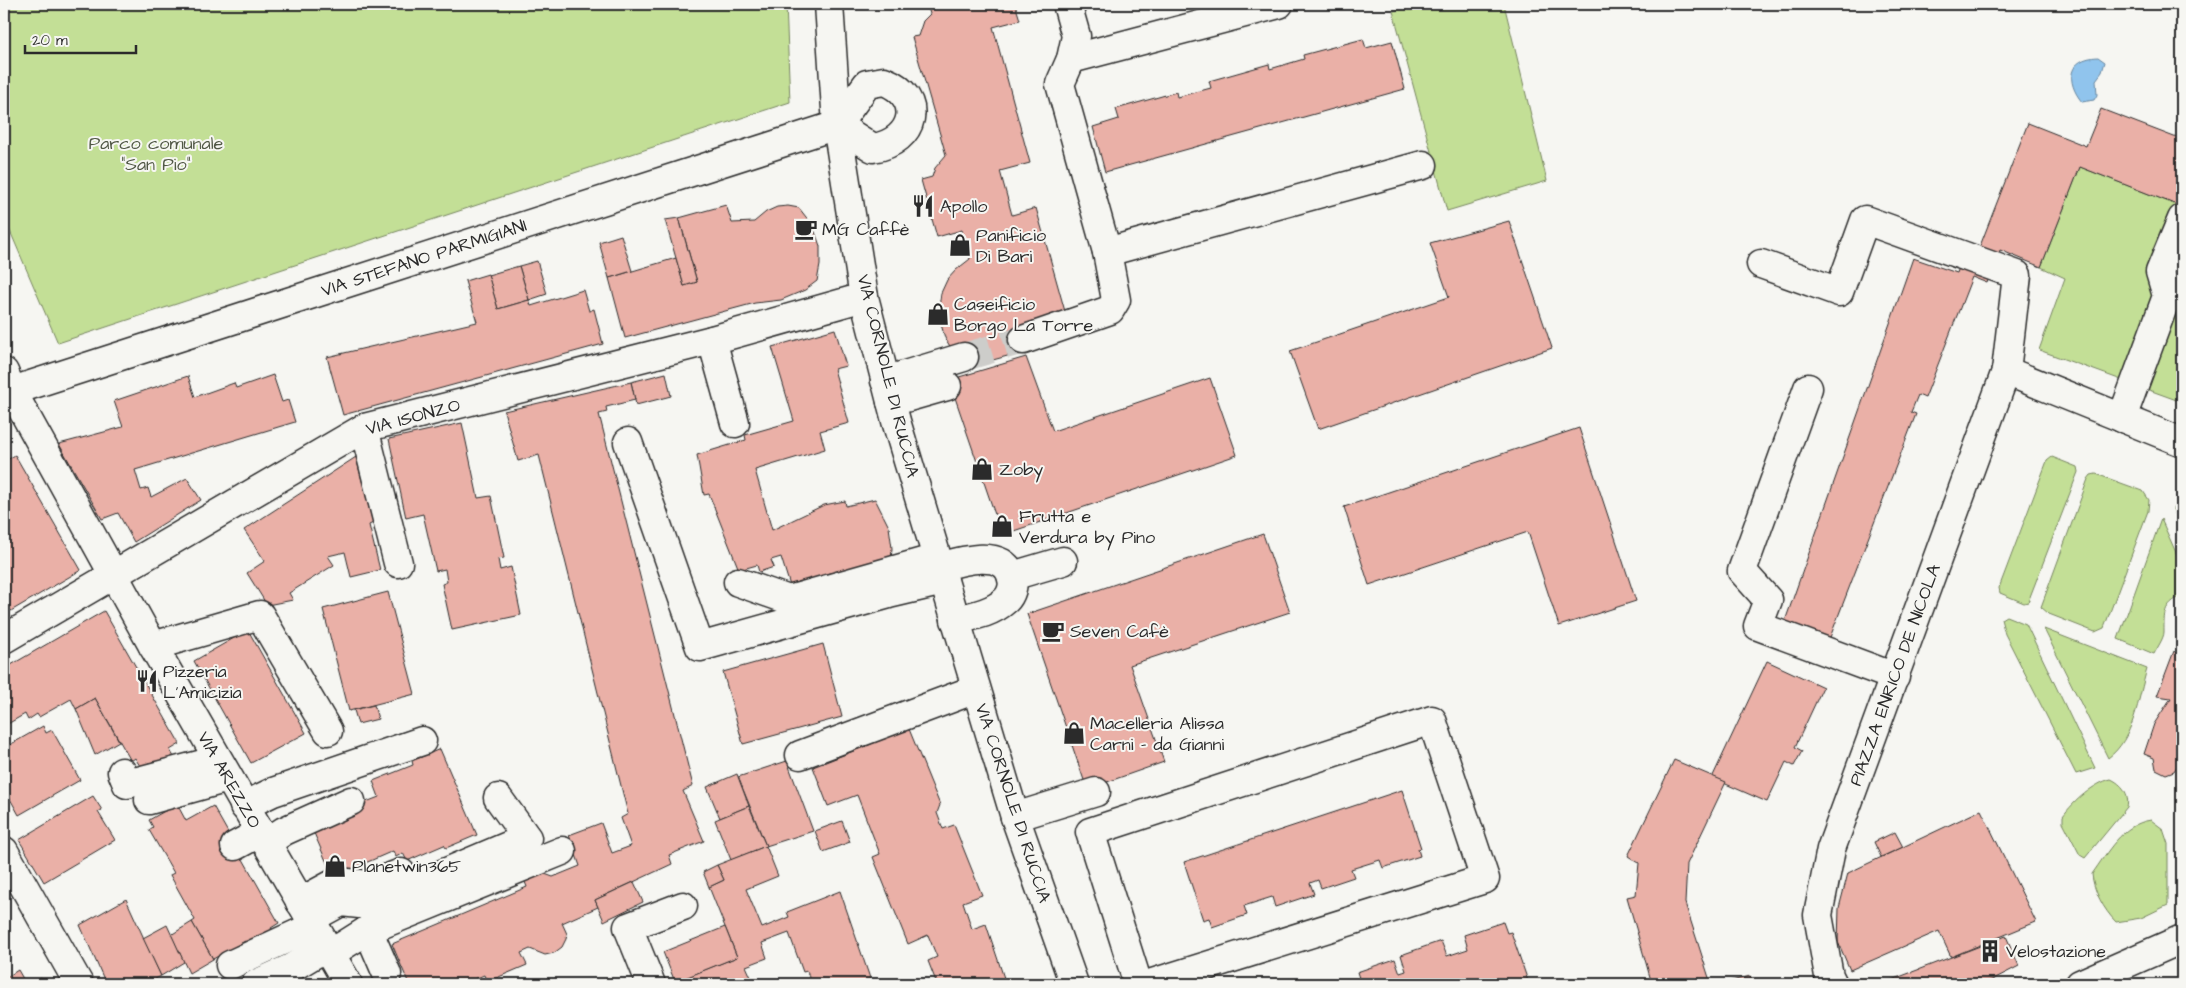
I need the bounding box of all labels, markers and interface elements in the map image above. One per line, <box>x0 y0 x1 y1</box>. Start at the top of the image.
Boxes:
scale bar <box>25 22 136 54</box>
text: 20 m <box>32 30 68 51</box>
park label: Parco comunale "San Pio" <box>89 131 224 177</box>
restaurant icon: Apollo <box>910 193 936 219</box>
place label: Apollo <box>940 194 987 219</box>
street label: VIA STEFANO PARMIGIANI <box>318 213 530 303</box>
cafe icon: MG Caffè <box>793 216 819 242</box>
place label: MG Caffè <box>822 217 910 242</box>
place label: Panificio Di Bari <box>976 223 1046 269</box>
shop icon: Panificio Di Bari <box>947 232 973 258</box>
street label: VIA CORNOLE DI RUCCIA <box>851 272 925 481</box>
place label: Caseificio Borgo La Torre <box>954 292 1093 339</box>
shop icon: Caseificio Borgo La Torre <box>925 301 951 327</box>
street label: VIA ISONZO <box>363 392 463 442</box>
shop icon: Zoby <box>969 456 995 482</box>
place label: Zoby <box>999 457 1043 483</box>
place label: Frutta e Verdura by Pino <box>1019 504 1155 551</box>
shop icon: Frutta e Verdura by Pino <box>989 513 1015 539</box>
street label: PIAZZA ENRICO DE NICOLA <box>1843 560 1947 789</box>
cafe icon: Seven Cafè <box>1040 618 1066 644</box>
place label: Seven Cafè <box>1070 619 1169 644</box>
place label: Pizzeria L'Amicizia <box>163 659 242 705</box>
restaurant icon: Pizzeria L'Amicizia <box>134 668 160 694</box>
street label: VIA CORNOLE DI RUCCIA <box>969 700 1057 906</box>
place label: Macelleria Alissa Carni - da Gianni <box>1090 711 1225 757</box>
shop icon: Macelleria Alissa Carni - da Gianni <box>1061 720 1087 746</box>
street label: VIA AREZZO <box>191 727 267 833</box>
shop icon: Planetwin365 <box>322 853 348 879</box>
place label: Planetwin365 <box>352 854 461 879</box>
building icon: Velostazione <box>1977 938 2003 964</box>
place label: Velostazione <box>2006 939 2106 964</box>

